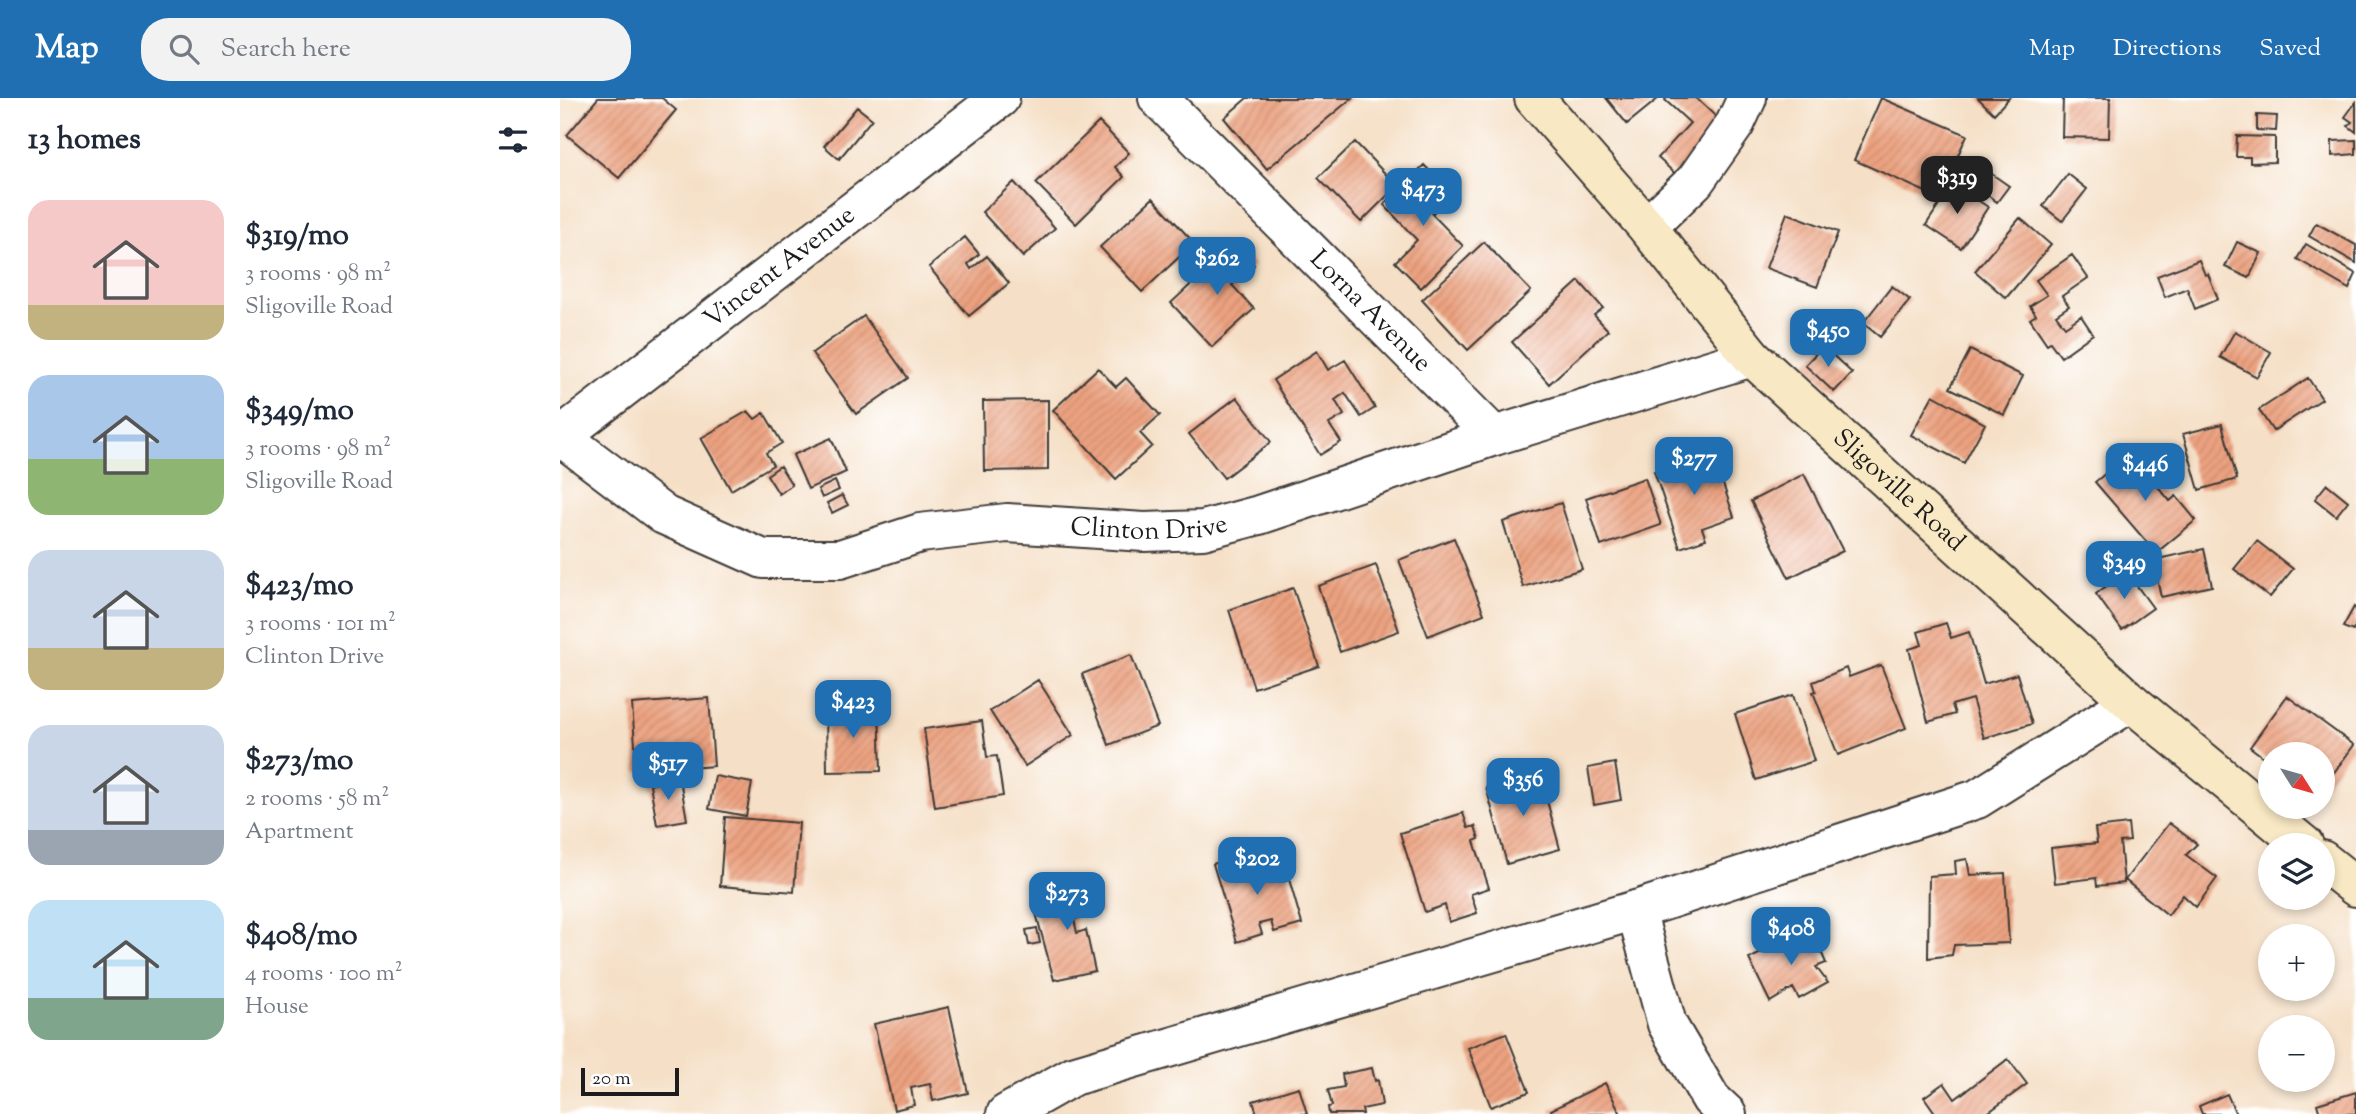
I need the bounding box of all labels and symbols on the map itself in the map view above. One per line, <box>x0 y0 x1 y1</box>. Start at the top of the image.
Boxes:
pin: $319 <box>1916 156 1998 216</box>
pin: $473 <box>1382 169 1464 228</box>
street label: Vincent Avenue <box>696 197 863 338</box>
pin: $262 <box>1176 238 1258 297</box>
street label: Lorna Avenue <box>1301 242 1440 381</box>
pin: $450 <box>1787 310 1869 369</box>
street label: Sligoville Road <box>1824 421 1973 561</box>
pin: $277 <box>1653 438 1735 497</box>
pin: $446 <box>2104 444 2186 503</box>
street label: Clinton Drive <box>1069 506 1232 550</box>
pin: $349 <box>2083 542 2165 601</box>
pin: $423 <box>812 680 894 740</box>
pin: $517 <box>627 742 709 802</box>
north arrow <box>2258 742 2334 819</box>
pin: $356 <box>1482 758 1564 818</box>
pin: $202 <box>1216 838 1298 897</box>
pin: $273 <box>1026 872 1108 932</box>
pin: $408 <box>1750 908 1832 967</box>
scale bar <box>581 1065 679 1097</box>

